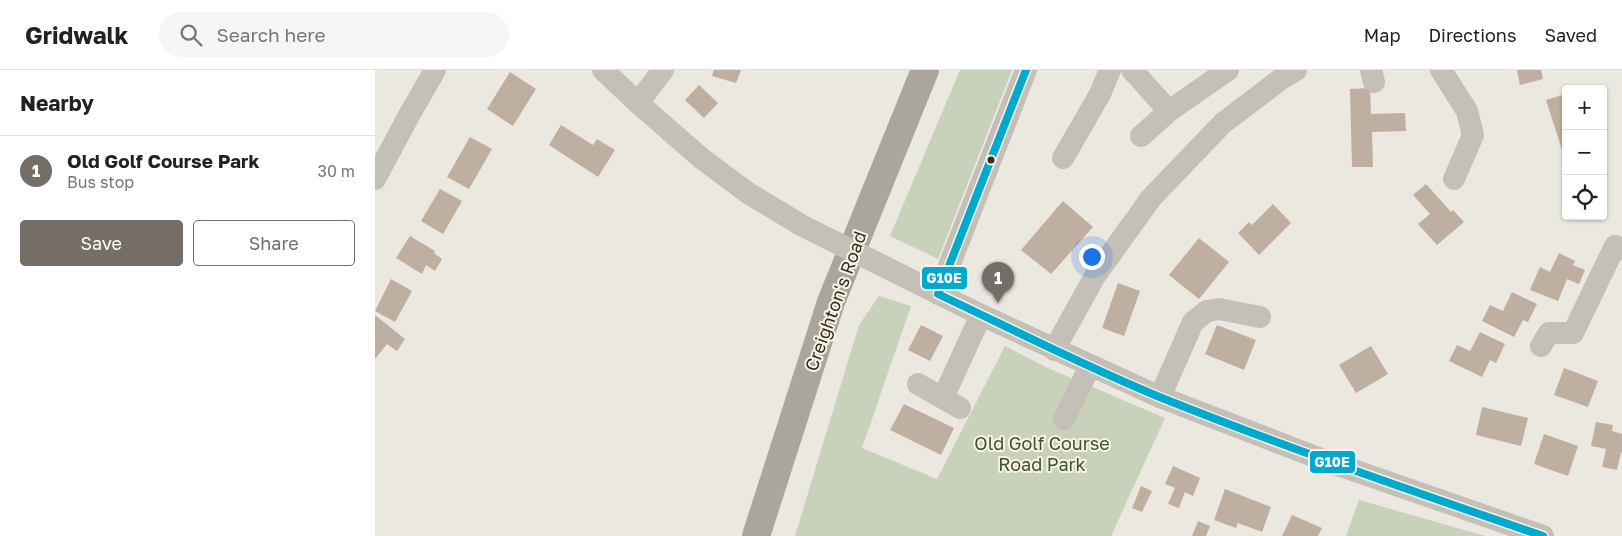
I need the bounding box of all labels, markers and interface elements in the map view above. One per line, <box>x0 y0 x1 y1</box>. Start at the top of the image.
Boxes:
search box <box>159 12 509 57</box>
text: Gridwalk <box>25 20 129 49</box>
icon: search <box>177 21 205 49</box>
text: Search here <box>217 23 325 46</box>
text: Map <box>1364 24 1400 46</box>
text: Directions <box>1428 24 1516 46</box>
text: Saved <box>1544 24 1597 46</box>
map controls <box>1562 85 1607 220</box>
button: + <box>1562 85 1607 130</box>
text: Nearby <box>20 90 94 116</box>
button: − <box>1562 130 1607 175</box>
text: Old Golf Course Park <box>67 149 260 172</box>
unlabelled marker <box>986 155 996 165</box>
text: 1 <box>32 161 40 181</box>
text: 30 m <box>318 161 355 181</box>
text: Bus stop <box>67 172 134 192</box>
button: locate <box>1562 175 1607 220</box>
button: Save <box>20 220 183 266</box>
button: Share <box>193 220 355 266</box>
street label: Creighton's Road <box>799 228 871 374</box>
your location <box>1079 244 1105 270</box>
pin: 1 <box>982 262 1014 303</box>
line badge: G10E <box>921 266 968 290</box>
text: G10E <box>926 269 962 286</box>
park label: Old Golf Course Road Park <box>974 432 1110 475</box>
line badge: G10E <box>1309 450 1356 474</box>
text: G10E <box>1314 453 1350 470</box>

